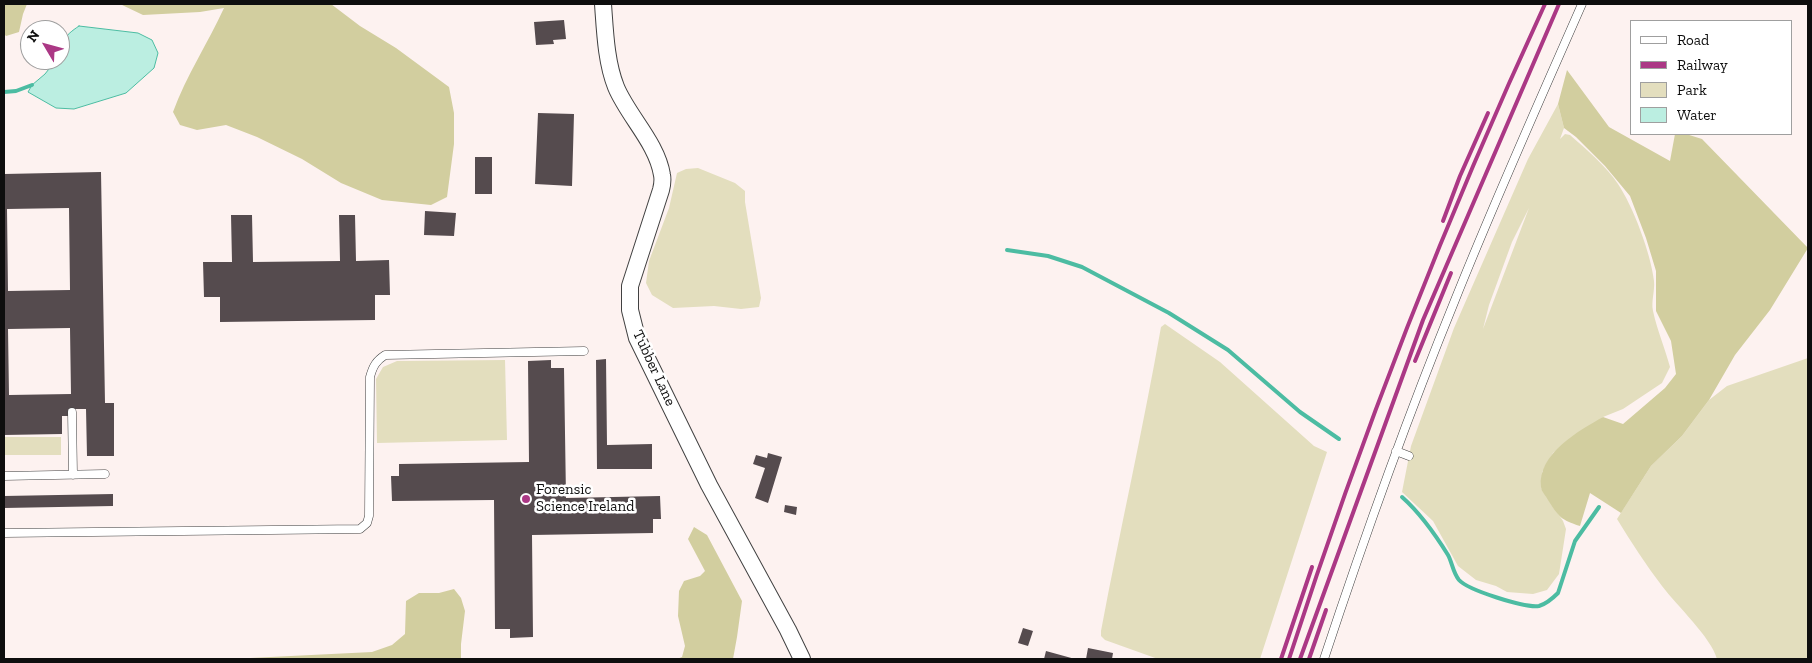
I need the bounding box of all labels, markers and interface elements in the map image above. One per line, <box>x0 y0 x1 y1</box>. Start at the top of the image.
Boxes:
north arrow <box>20 20 70 70</box>
legend <box>1630 20 1792 135</box>
text: N <box>23 27 43 46</box>
text: Road <box>1677 31 1709 49</box>
text: Railway <box>1677 56 1728 74</box>
text: Park <box>1677 81 1707 99</box>
text: Water <box>1677 106 1717 124</box>
street label: Tubber Lane <box>629 327 679 409</box>
place label: Forensic Science Ireland <box>536 481 634 516</box>
marker: Forensic Science Ireland <box>520 493 532 505</box>

